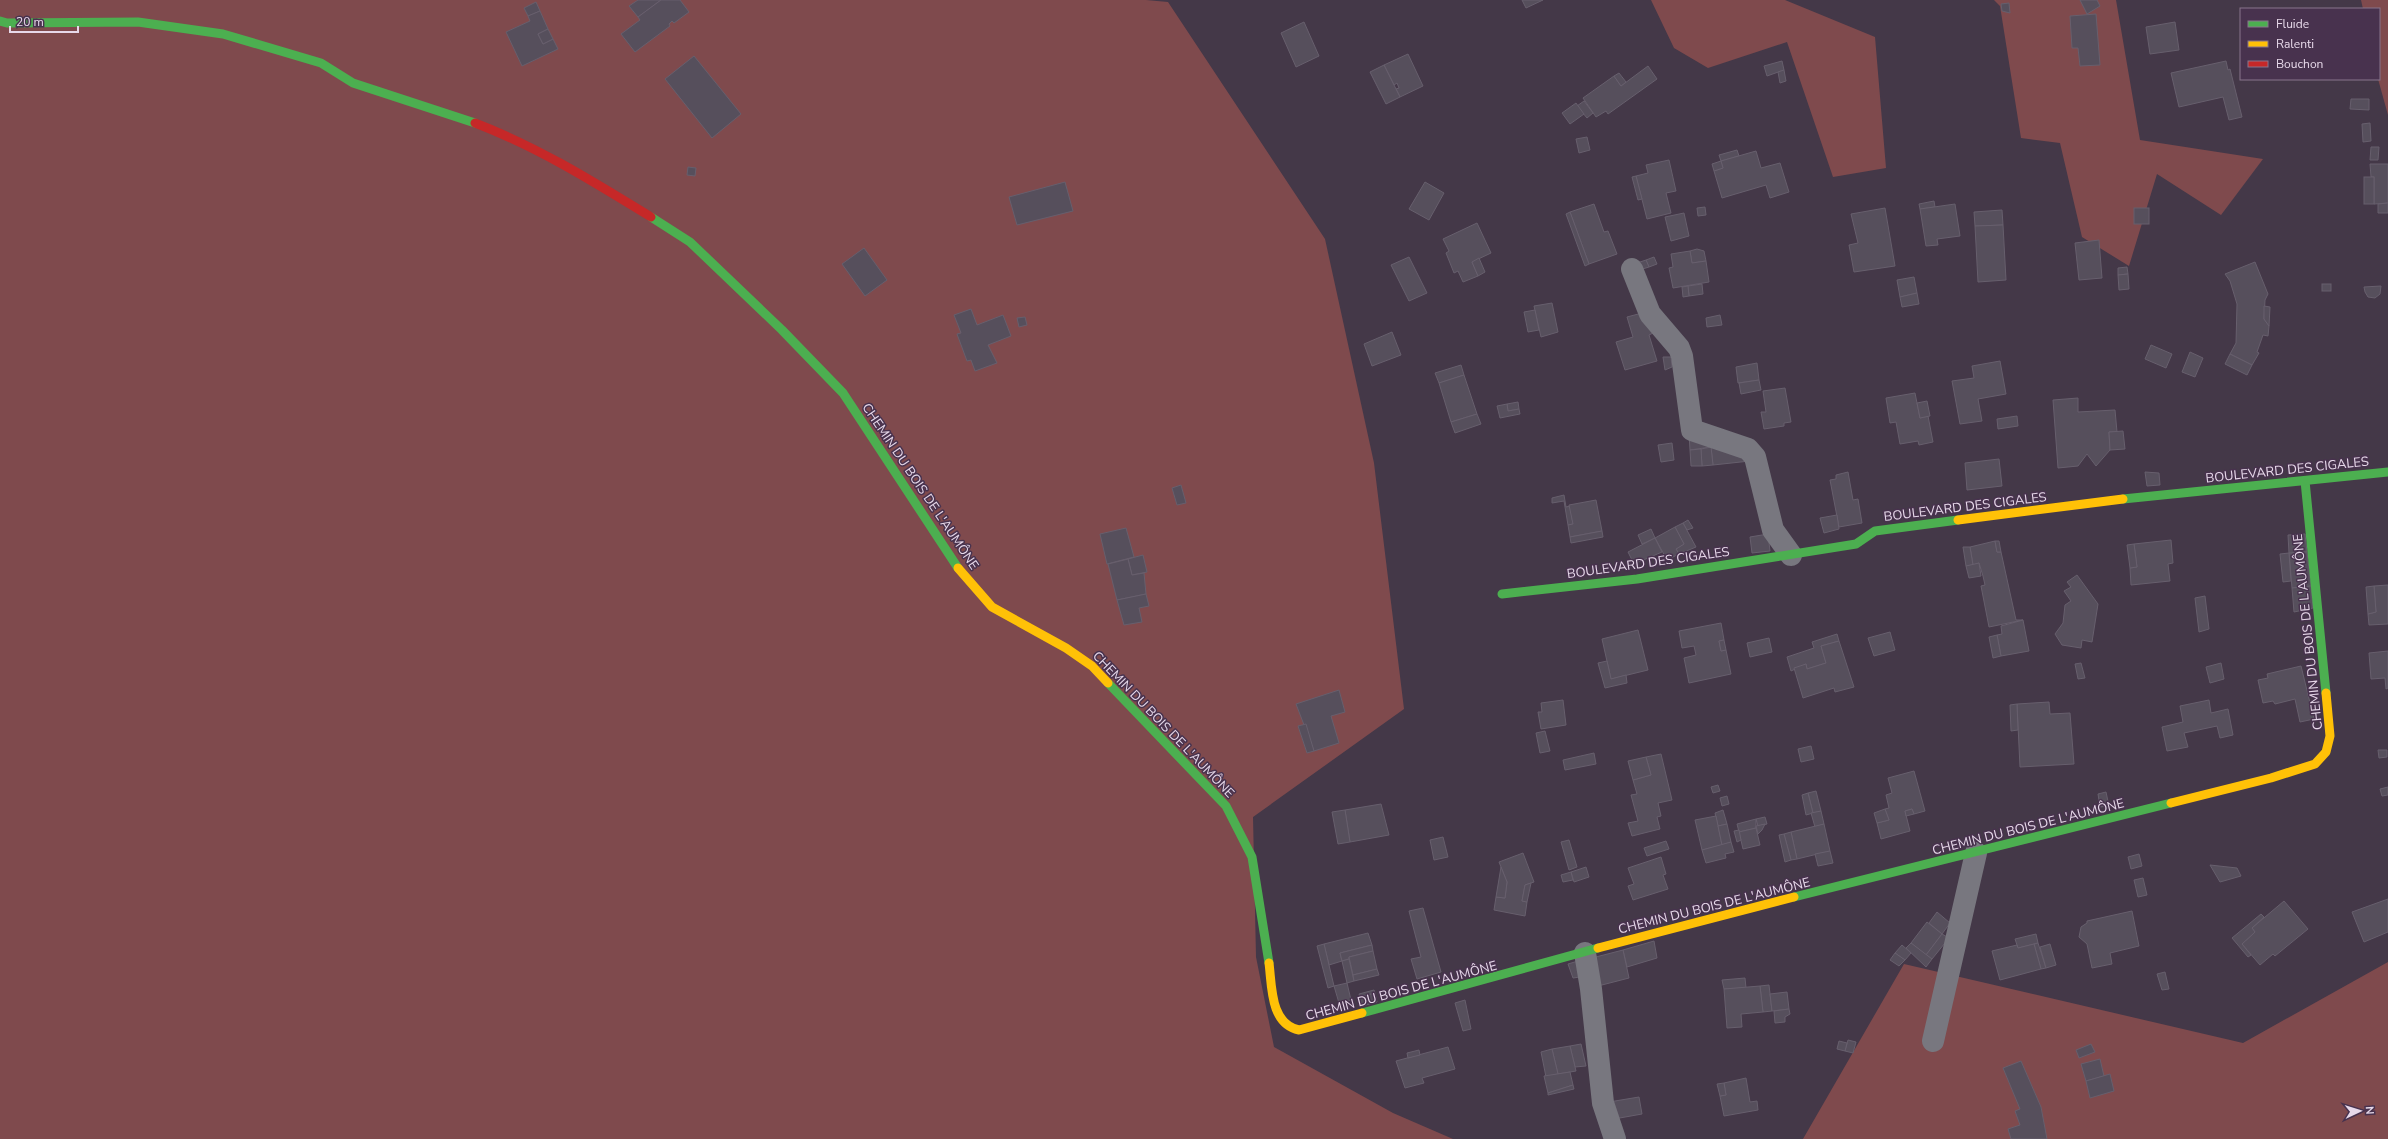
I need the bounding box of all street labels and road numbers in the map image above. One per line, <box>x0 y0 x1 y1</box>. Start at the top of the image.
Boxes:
street label: CHEMIN DU BOIS DE L'AUMÔNE <box>858 399 984 573</box>
street label: BOULEVARD DES CIGALES <box>2205 452 2370 488</box>
street label: BOULEVARD DES CIGALES <box>1883 488 2048 526</box>
street label: CHEMIN DU BOIS DE L'AUMÔNE <box>2288 533 2327 731</box>
street label: BOULEVARD DES CIGALES <box>1566 543 1731 583</box>
street label: CHEMIN DU BOIS DE L'AUMÔNE <box>1088 647 1239 802</box>
street label: CHEMIN DU BOIS DE L'AUMÔNE <box>1930 793 2126 860</box>
street label: CHEMIN DU BOIS DE L'AUMÔNE <box>1616 872 1812 939</box>
street label: CHEMIN DU BOIS DE L'AUMÔNE <box>1303 956 1499 1025</box>

